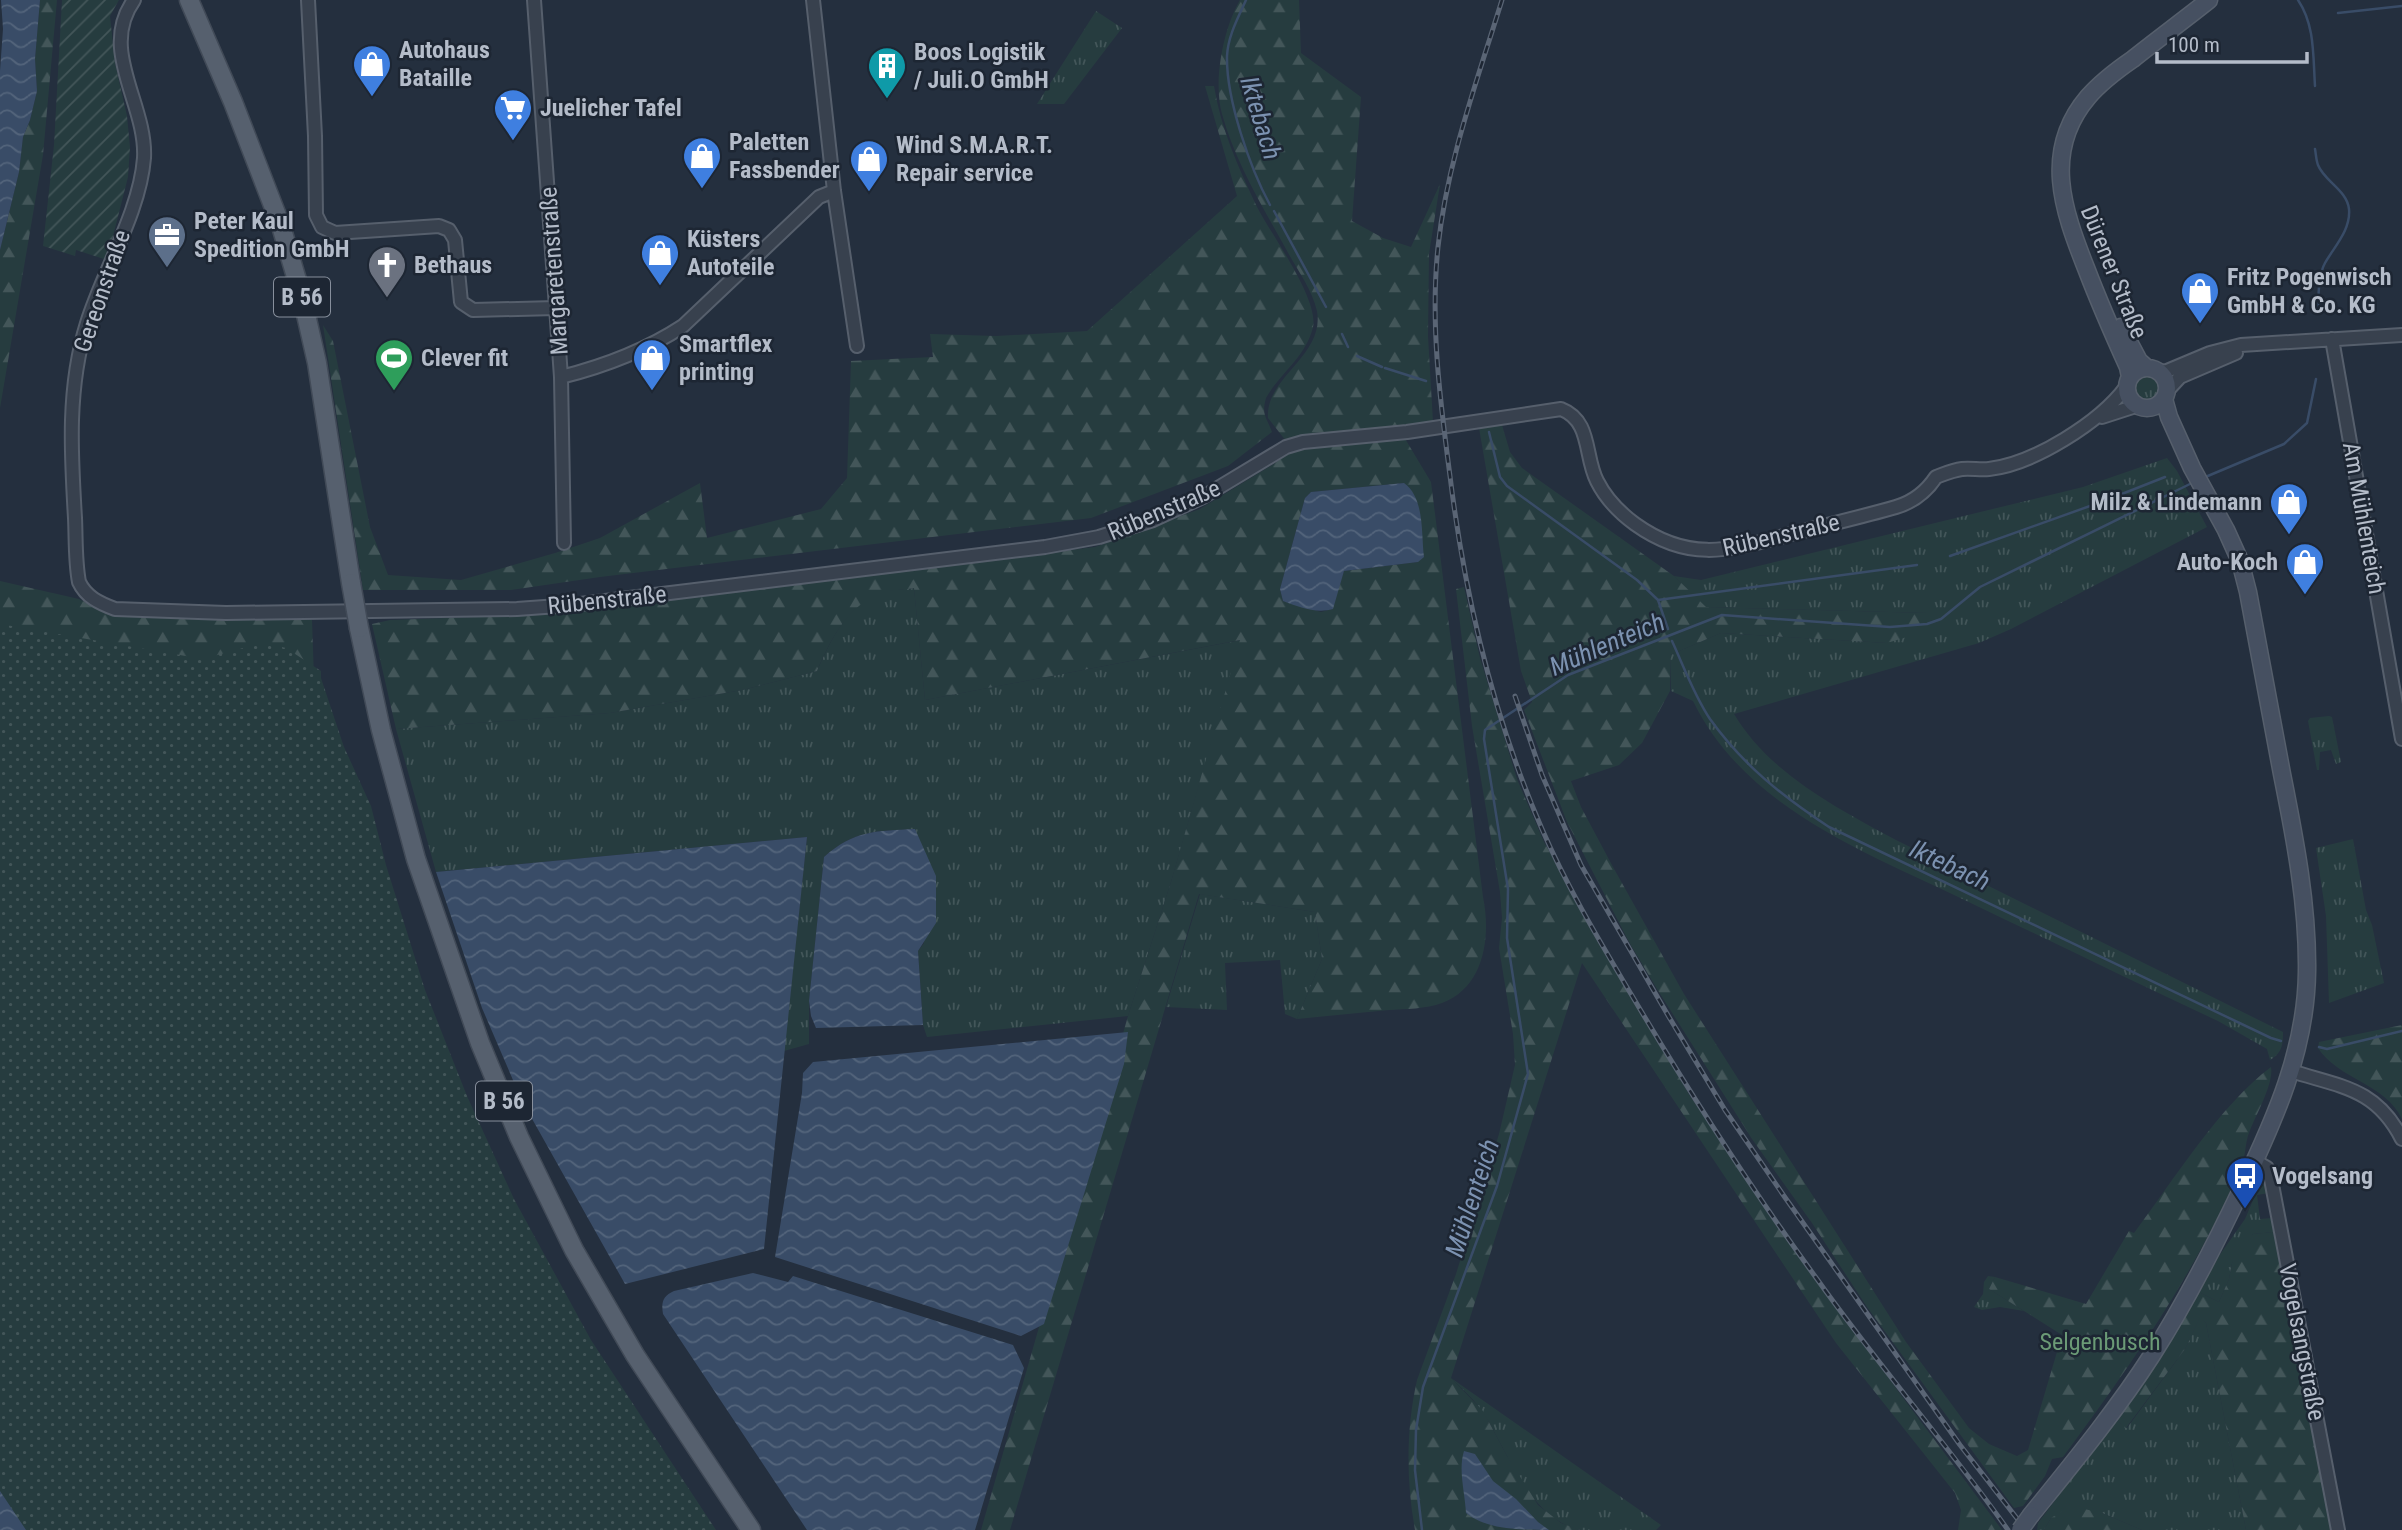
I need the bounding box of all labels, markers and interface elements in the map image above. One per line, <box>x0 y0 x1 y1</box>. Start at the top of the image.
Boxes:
scale bar <box>2157 21 2308 65</box>
text: 100 m <box>2168 33 2220 57</box>
place label: Autohaus Bataille <box>399 36 490 92</box>
place label: Boos Logistik / Juli.O GmbH <box>913 38 1049 94</box>
shop icon: Autohaus Bataille <box>351 43 393 98</box>
building icon: Boos Logistik / Juli.O GmbH <box>866 45 908 100</box>
water label: Iktebach <box>1234 73 1288 163</box>
supermarket icon: Juelicher Tafel <box>492 87 534 142</box>
place label: Juelicher Tafel <box>540 94 682 122</box>
place label: Paletten Fassbender <box>729 128 840 184</box>
place label: Wind S.M.A.R.T. Repair service <box>896 131 1053 187</box>
shop icon: Paletten Fassbender <box>681 135 723 190</box>
shop icon: Wind S.M.A.R.T. Repair service <box>848 138 890 193</box>
street label: Margaretenstraße <box>534 186 574 356</box>
street label: Dürener Straße <box>2075 201 2153 343</box>
place label: Peter Kaul Spedition GmbH <box>194 207 349 263</box>
office icon: Peter Kaul Spedition GmbH <box>146 214 188 269</box>
place label: Küsters Autoteile <box>687 225 774 281</box>
street label: Gereonstraße <box>68 226 136 356</box>
shop icon: Küsters Autoteile <box>639 232 681 287</box>
church icon: Bethaus <box>366 244 408 299</box>
place label: Bethaus <box>414 251 492 279</box>
place label: Fritz Pogenwisch GmbH & Co. KG <box>2227 263 2392 319</box>
shop icon: Fritz Pogenwisch GmbH & Co. KG <box>2179 270 2221 325</box>
road number: B 56 <box>274 278 330 316</box>
place label: Smartflex printing <box>679 330 773 386</box>
sports icon: Clever fit <box>373 337 415 392</box>
shop icon: Smartflex printing <box>631 337 673 392</box>
place label: Clever fit <box>421 344 508 372</box>
street label: Am Mühlenteich <box>2337 440 2391 596</box>
street label: Rübenstraße <box>1104 474 1224 546</box>
shop icon: Milz & Lindemann <box>2268 481 2310 536</box>
place label: Milz & Lindemann <box>2090 488 2262 516</box>
street label: Rübenstraße <box>1720 508 1842 562</box>
shop icon: Auto-Koch <box>2284 541 2326 596</box>
place label: Auto-Koch <box>2177 548 2278 576</box>
street label: Rübenstraße <box>546 580 668 620</box>
water label: Mühlenteich <box>1545 606 1669 682</box>
water label: Iktebach <box>1905 833 1995 897</box>
road number: B 56 <box>476 1082 532 1120</box>
water label: Mühlenteich <box>1439 1135 1505 1261</box>
bus stop icon: Vogelsang <box>2224 1155 2266 1210</box>
place label: Vogelsang <box>2272 1162 2373 1190</box>
street label: Vogelsangstraße <box>2273 1261 2331 1423</box>
park label: Selgenbusch <box>2040 1328 2160 1356</box>

